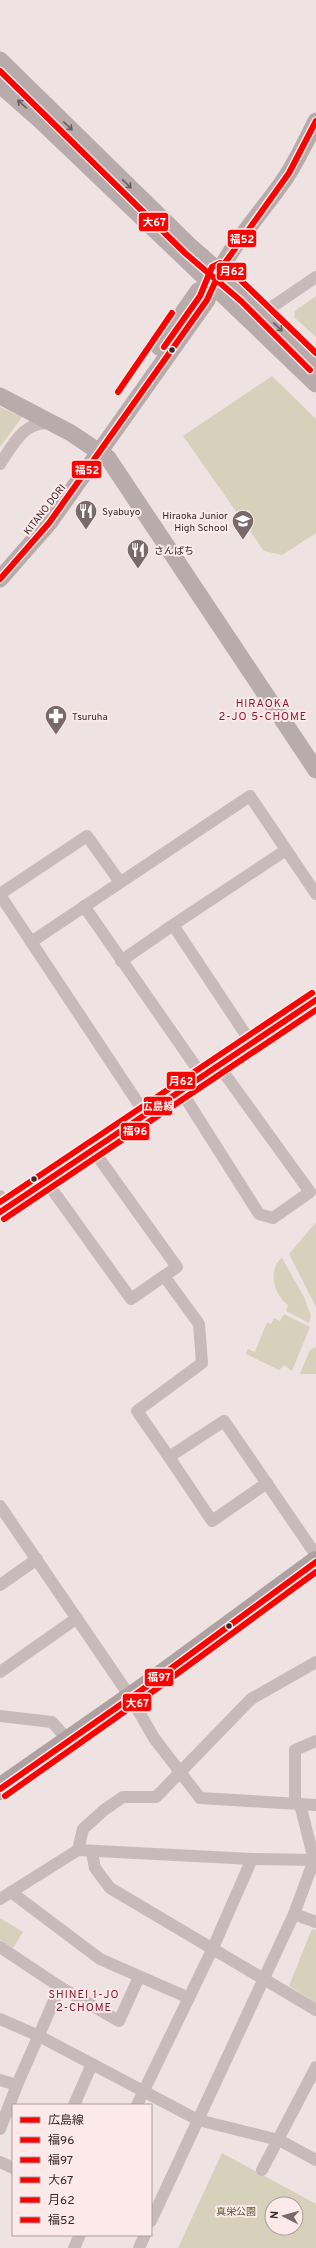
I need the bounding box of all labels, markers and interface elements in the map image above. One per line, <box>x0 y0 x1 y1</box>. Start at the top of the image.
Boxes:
one-way arrow <box>17 99 27 109</box>
one-way arrow <box>63 122 73 131</box>
one-way arrow <box>122 179 132 189</box>
line badge: 大67 <box>138 212 169 232</box>
text: 大67 <box>142 216 166 230</box>
line badge: 福52 <box>227 229 257 248</box>
text: 福52 <box>230 233 254 247</box>
line badge: 月62 <box>216 262 247 281</box>
text: 月62 <box>220 265 244 279</box>
one-way arrow <box>273 322 283 331</box>
unlabelled marker <box>167 345 177 355</box>
line badge: 福52 <box>71 460 102 479</box>
text: 福52 <box>75 464 99 478</box>
street label: KITANO DORI <box>21 482 69 538</box>
restaurant icon: Syabuyo <box>73 498 99 531</box>
place label: Syabuyo <box>102 506 141 519</box>
school or university icon: Hiraoka Junior High School <box>230 508 256 541</box>
place label: Hiraoka Junior High School <box>162 510 228 535</box>
restaurant icon: さんぱち <box>125 537 151 570</box>
place label: さんぱち <box>154 545 194 558</box>
district label: HIRAOKA 2-JO 5-CHOME <box>219 697 307 724</box>
pharmacy icon: Tsuruha <box>43 703 69 736</box>
place label: Tsuruha <box>72 711 108 724</box>
line badge: 月62 <box>166 1071 196 1090</box>
text: 月62 <box>169 1075 193 1089</box>
line badge: 広島線 <box>143 1096 173 1116</box>
text: 広島線 <box>142 1100 175 1114</box>
line badge: 福96 <box>120 1122 150 1141</box>
text: 福96 <box>123 1125 147 1139</box>
unlabelled marker <box>29 1174 39 1184</box>
unlabelled marker <box>224 1621 234 1631</box>
line badge: 福97 <box>144 1668 174 1687</box>
text: 福97 <box>147 1671 171 1685</box>
line badge: 大67 <box>122 1693 152 1712</box>
text: 大67 <box>125 1697 149 1711</box>
district label: SHINEI 1-JO 2-CHOME <box>48 1988 120 2015</box>
legend <box>12 2104 152 2236</box>
text: 広島線 <box>48 2113 84 2129</box>
text: 福96 <box>48 2133 74 2149</box>
text: 福97 <box>48 2153 73 2169</box>
text: 大67 <box>48 2173 73 2189</box>
text: 月62 <box>48 2193 75 2209</box>
north arrow <box>264 2196 304 2236</box>
park label: 真栄公園 <box>216 2206 256 2219</box>
text: N <box>268 2210 282 2220</box>
text: 福52 <box>48 2213 75 2229</box>

